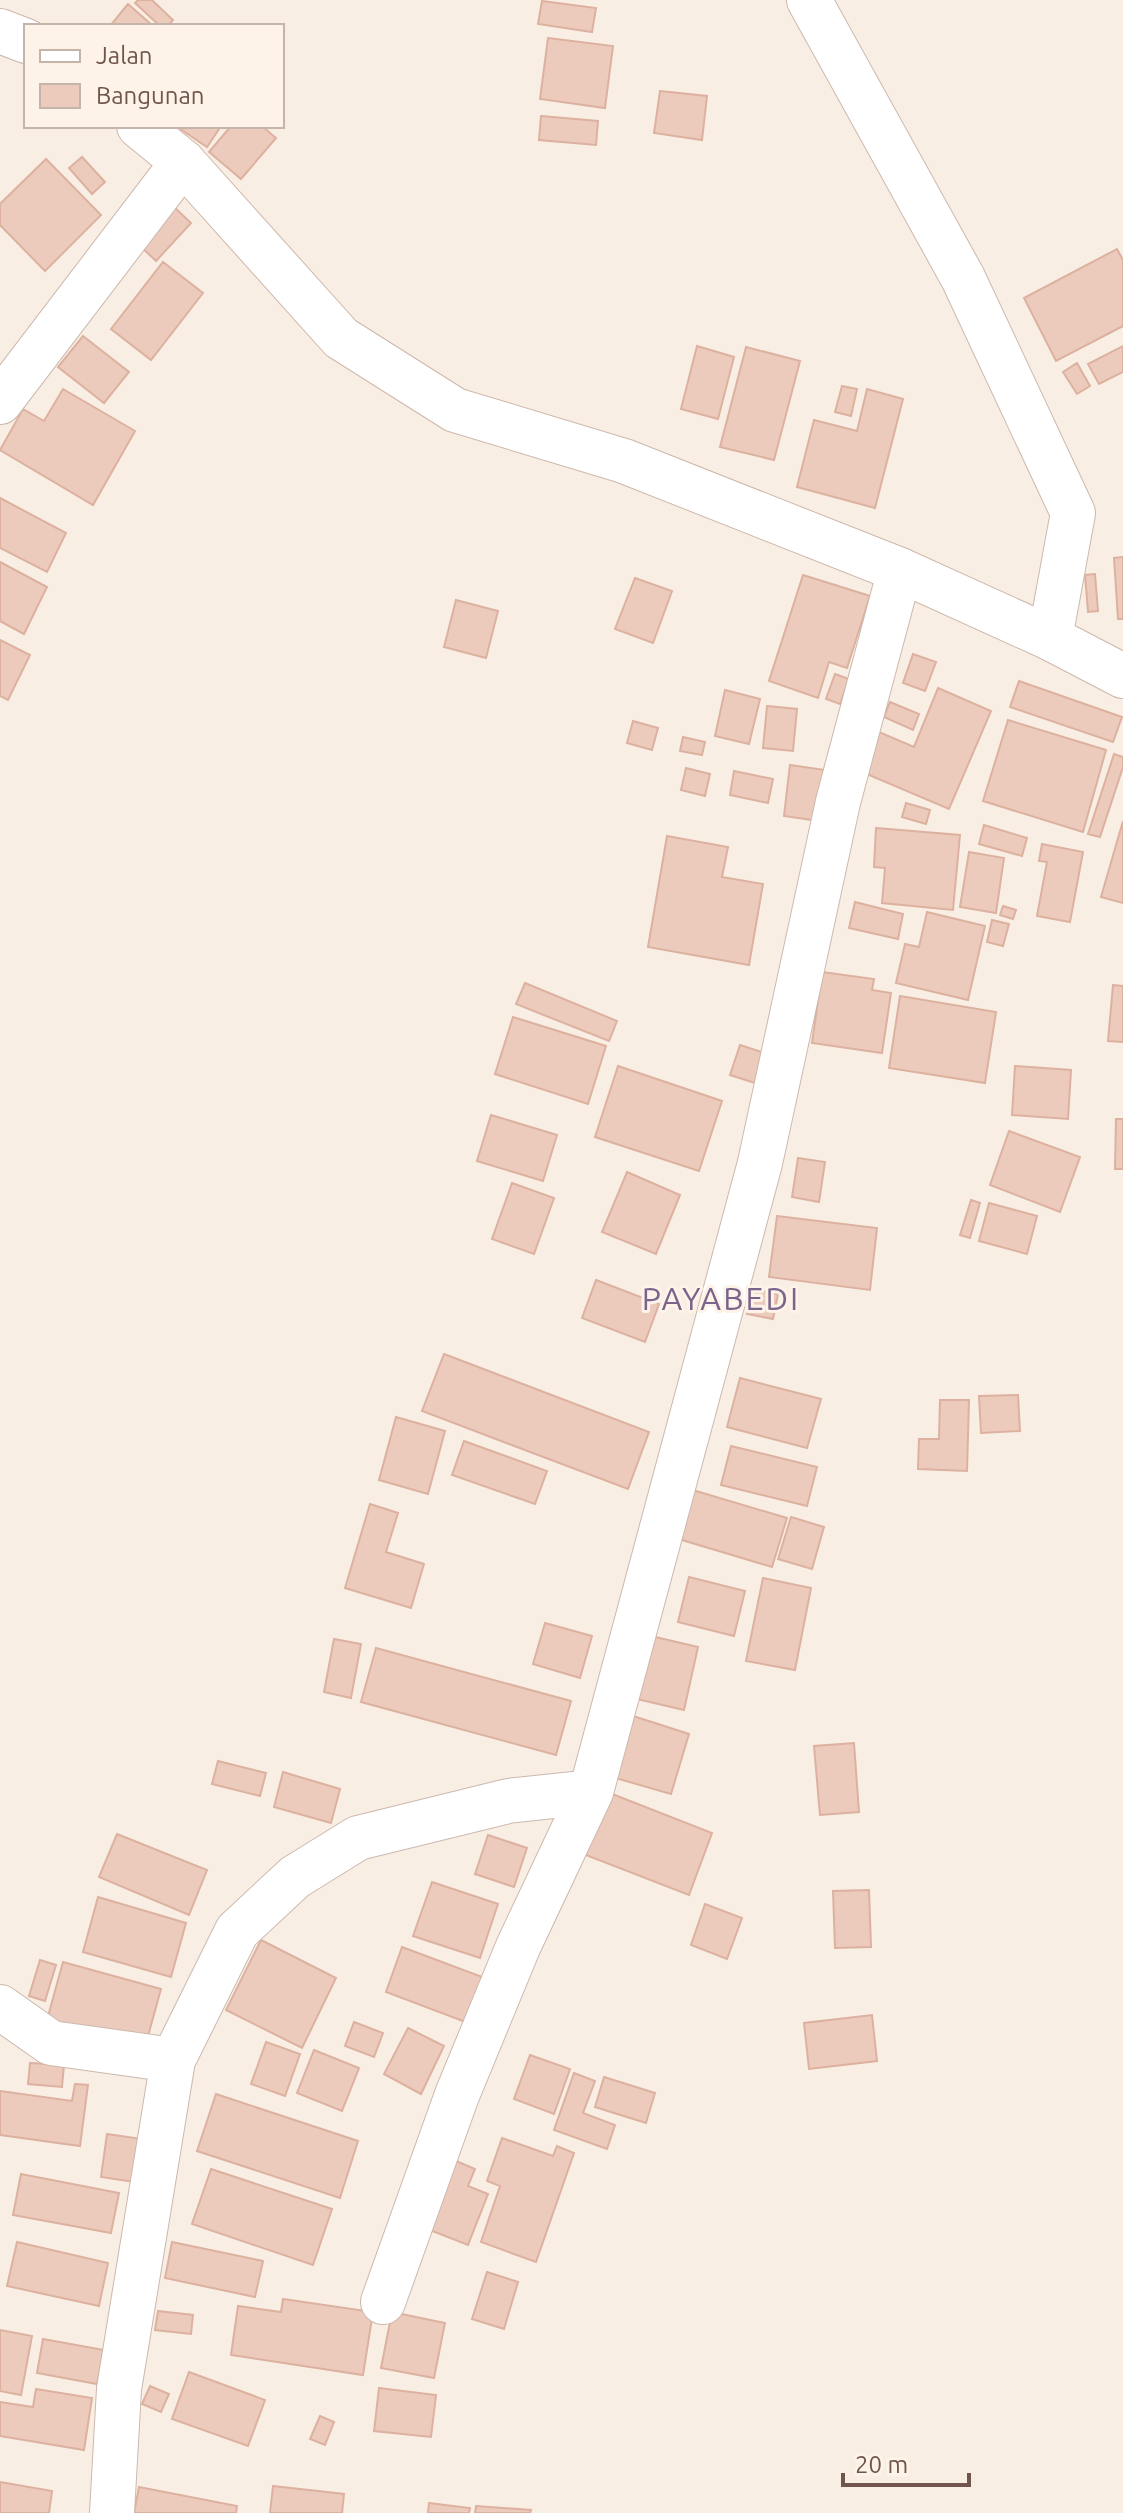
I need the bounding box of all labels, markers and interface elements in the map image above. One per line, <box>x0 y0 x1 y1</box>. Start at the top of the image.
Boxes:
legend <box>24 24 284 128</box>
text: Jalan <box>96 42 153 69</box>
text: Bangunan <box>96 82 205 109</box>
district label: PAYABEDI <box>642 1280 800 1316</box>
scale bar <box>843 2437 969 2487</box>
text: 20 m <box>855 2451 908 2478</box>

